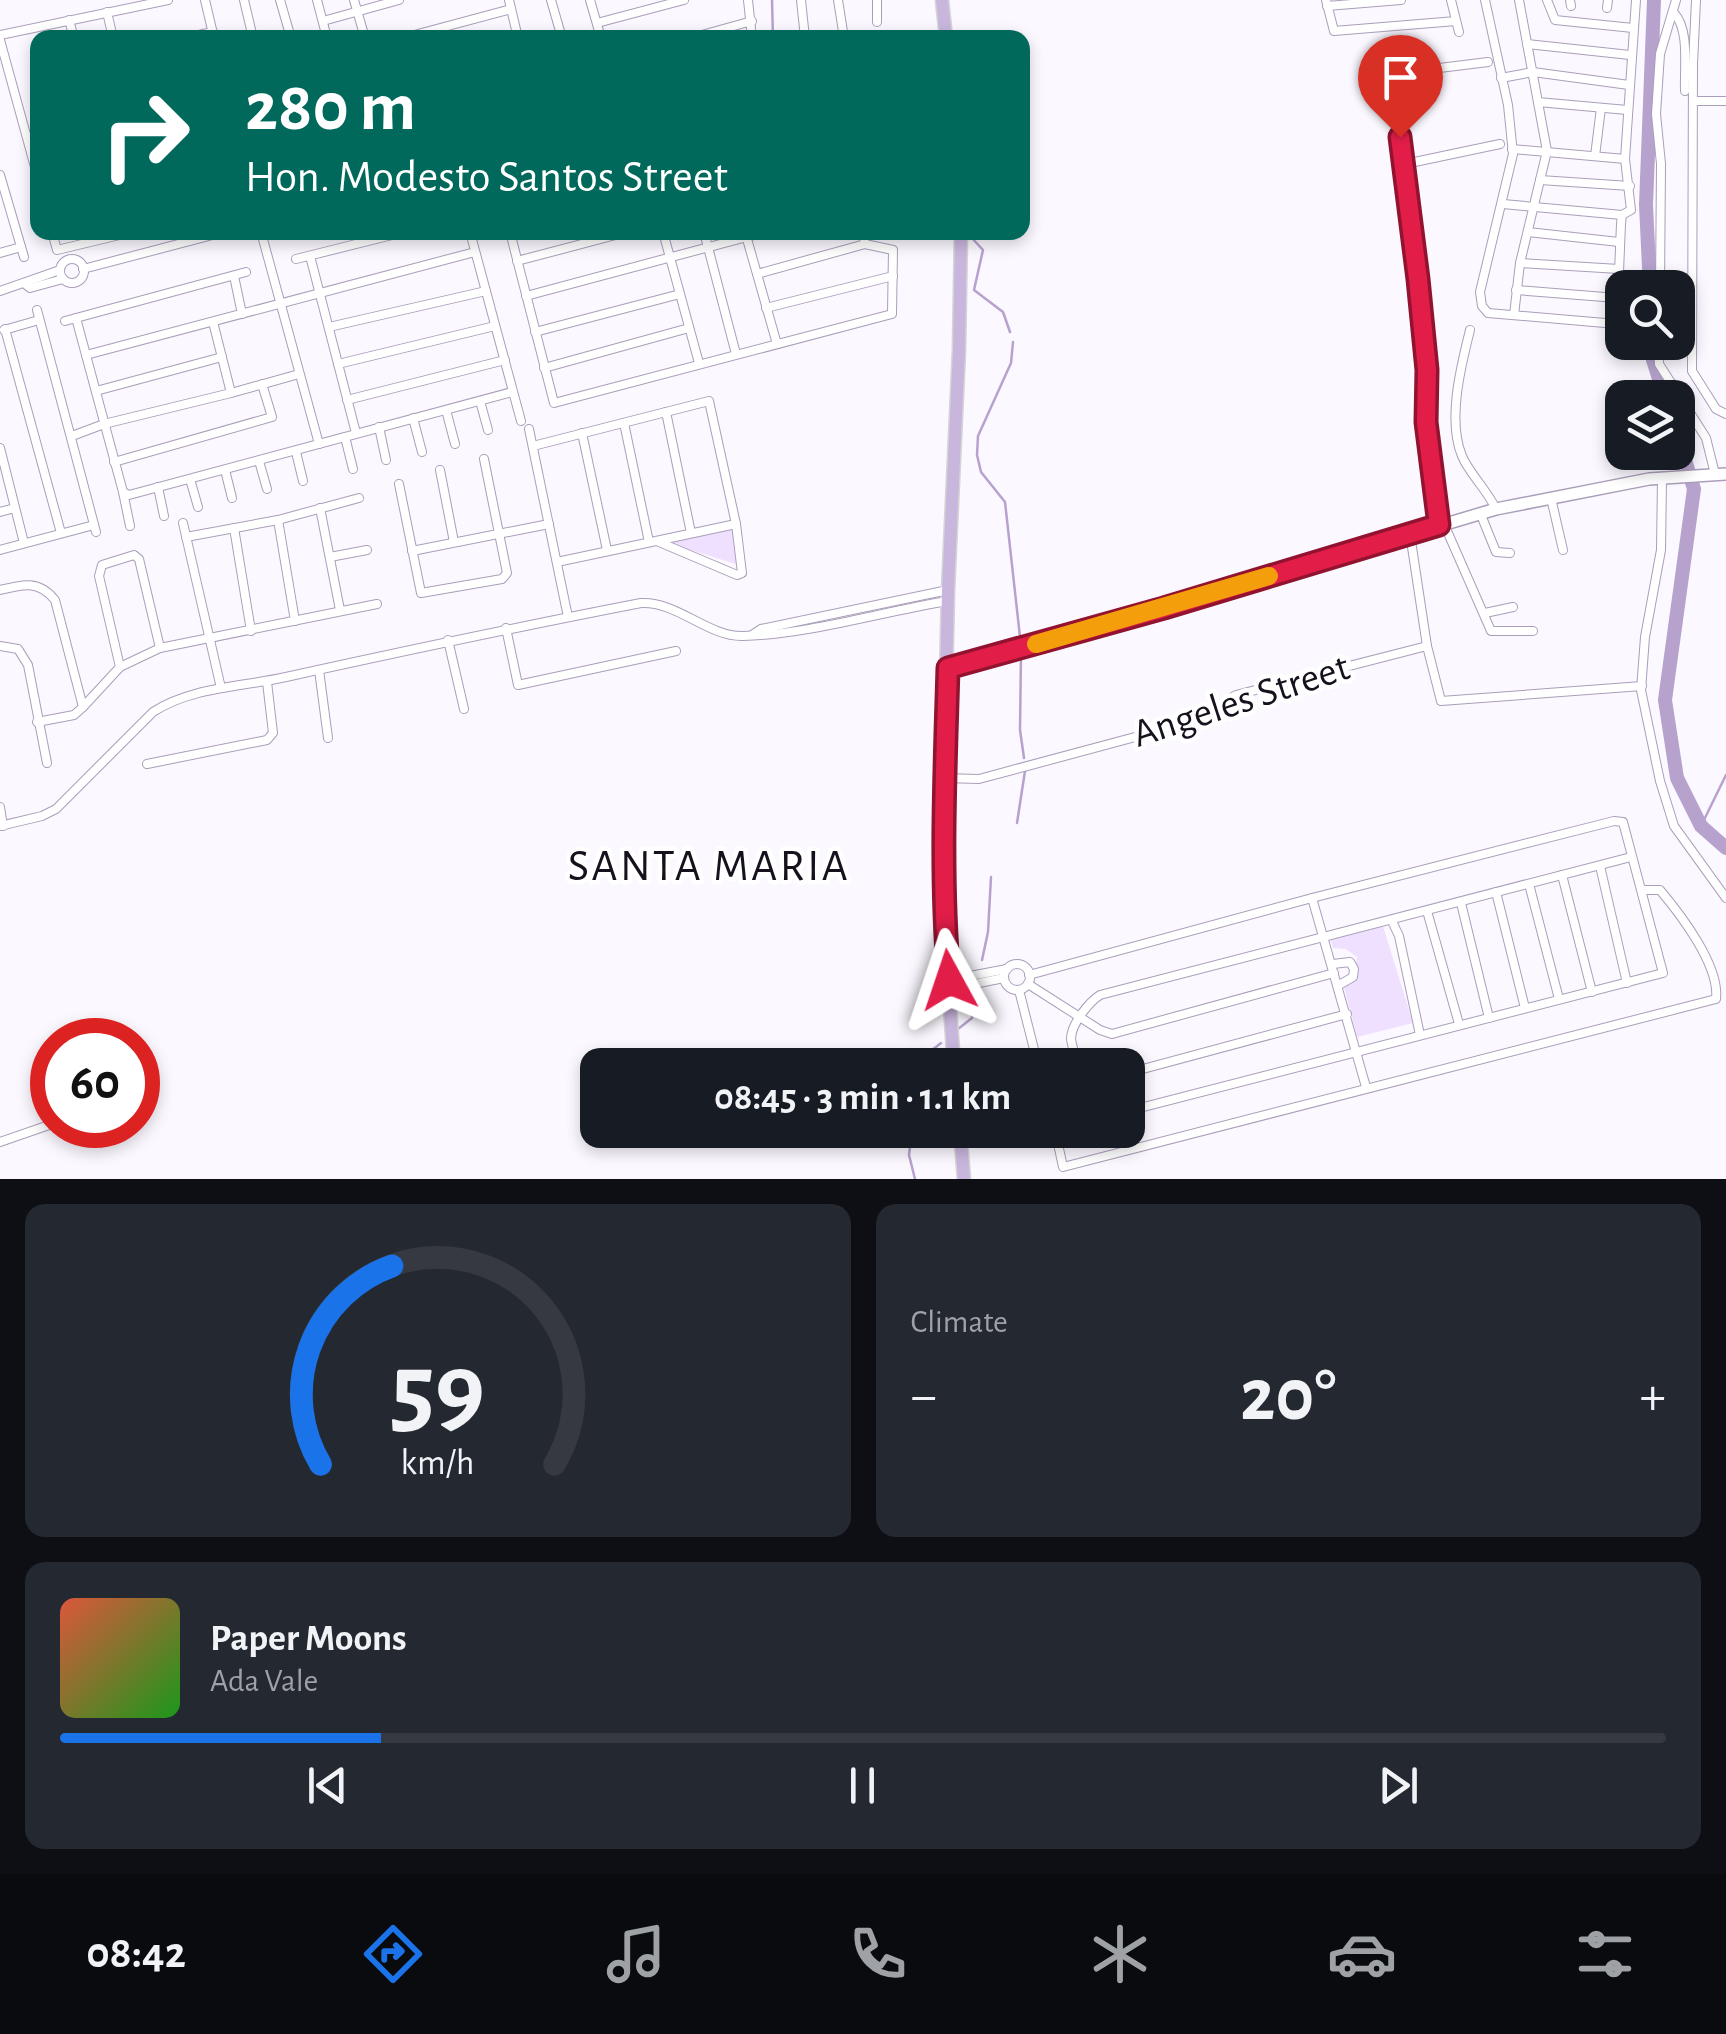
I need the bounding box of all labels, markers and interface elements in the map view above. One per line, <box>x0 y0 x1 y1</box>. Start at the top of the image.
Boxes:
pin <box>1358 35 1443 138</box>
icon: arrive <box>1373 50 1428 105</box>
icon: right <box>80 70 210 200</box>
text: 280 m <box>245 73 416 143</box>
text: Hon. Modesto Santos Street <box>245 155 728 200</box>
map controls <box>1605 270 1695 470</box>
button: search <box>1605 270 1695 360</box>
button: layers <box>1605 380 1695 470</box>
street label: Angeles Street <box>1128 647 1354 755</box>
district label: SANTA MARIA <box>568 844 850 889</box>
position arrow <box>897 928 1001 1032</box>
speed limit sign: 60 <box>30 1018 160 1148</box>
text: 08:45 · 3 min · 1.1 km <box>714 1079 1011 1117</box>
text: Climate <box>911 1306 1008 1338</box>
text: 59 <box>390 1339 485 1443</box>
text: 20° <box>1240 1359 1336 1434</box>
text: − <box>911 1369 937 1424</box>
text: + <box>1640 1369 1666 1424</box>
text: km/h <box>401 1445 475 1481</box>
text: Paper Moons <box>210 1620 407 1658</box>
text: Ada Vale <box>210 1665 318 1697</box>
icon: previous <box>300 1758 355 1813</box>
icon: pause <box>835 1758 890 1813</box>
icon: next <box>1371 1758 1426 1813</box>
icon: directions <box>358 1919 428 1989</box>
icon: music <box>601 1919 671 1989</box>
icon: phone <box>843 1919 913 1989</box>
icon: climate <box>1085 1919 1155 1989</box>
icon: car <box>1327 1919 1397 1989</box>
icon: filters <box>1570 1919 1640 1989</box>
text: 08:42 <box>86 1931 186 1976</box>

